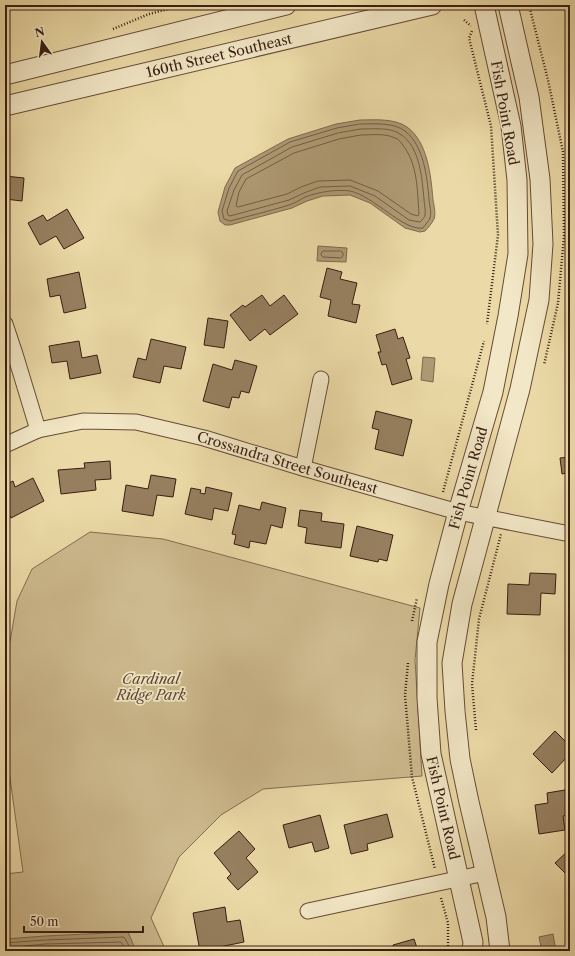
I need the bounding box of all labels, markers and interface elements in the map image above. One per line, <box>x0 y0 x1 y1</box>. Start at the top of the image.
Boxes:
north arrow <box>22 22 62 62</box>
text: N <box>33 24 46 40</box>
street label: 160th Street Southeast <box>144 29 294 81</box>
street label: Fish Point Road <box>487 59 523 167</box>
street label: Fish Point Road <box>445 424 492 531</box>
street label: Crossandra Street Southeast <box>195 428 380 498</box>
park label: Cardinal Ridge Park <box>115 670 187 704</box>
street label: Fish Point Road <box>422 754 464 862</box>
scale bar <box>24 908 143 934</box>
text: 50 m <box>30 914 59 929</box>

